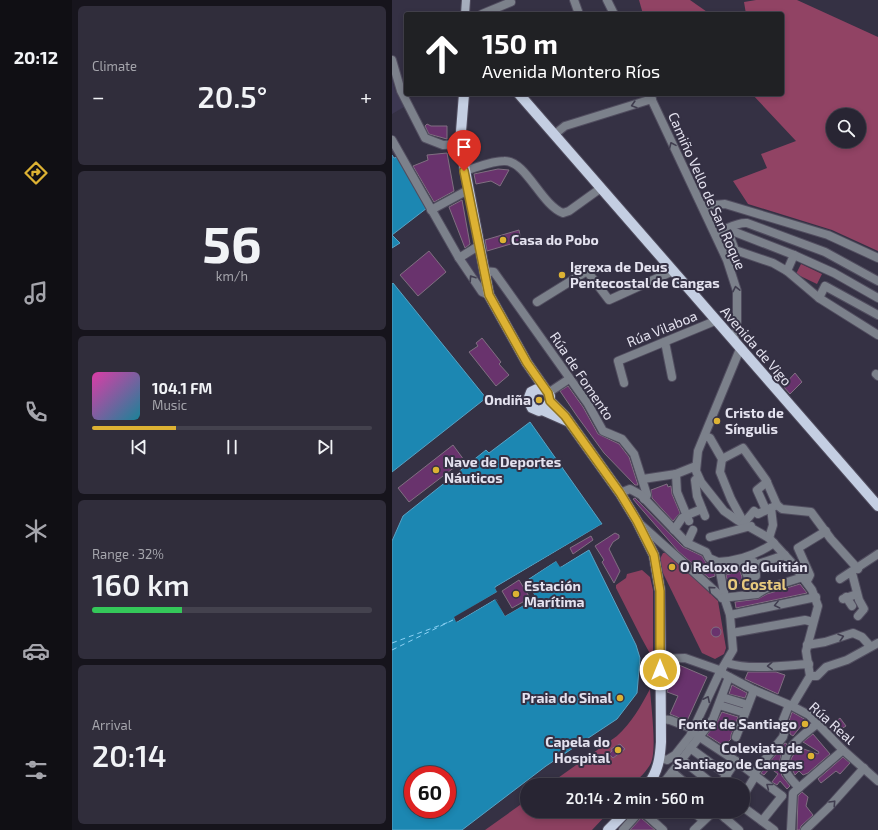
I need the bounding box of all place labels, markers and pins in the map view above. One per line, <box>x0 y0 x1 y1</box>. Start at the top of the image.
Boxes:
pin <box>447 130 481 171</box>
place label: Casa do Pobo <box>511 231 599 248</box>
marker: Casa do Pobo <box>498 235 508 245</box>
place label: Igrexa de Deus Pentecostal de Cangas <box>570 258 720 291</box>
marker: Igrexa de Deus Pentecostal de Cangas <box>557 270 567 280</box>
place label: Ondiña <box>484 391 531 408</box>
marker: Ondiña <box>534 395 544 405</box>
place label: Cristo de Síngulis <box>725 404 784 437</box>
marker: Cristo de Síngulis <box>712 416 722 426</box>
place label: Nave de Deportes Náuticos <box>444 453 561 486</box>
marker: Nave de Deportes Náuticos <box>431 465 441 475</box>
place label: O Reloxo de Guitián <box>680 558 808 575</box>
marker: O Reloxo de Guitián <box>667 562 677 572</box>
place label: Estación Marítima <box>524 577 585 610</box>
marker: Estación Marítima <box>511 589 521 599</box>
place label: Praia do Sinal <box>522 689 612 706</box>
marker: Praia do Sinal <box>615 693 625 703</box>
place label: Fonte de Santiago <box>678 715 797 732</box>
marker: Fonte de Santiago <box>800 719 810 729</box>
place label: Capela do Hospital <box>545 733 610 766</box>
place label: Colexiata de Santiago de Cangas <box>674 739 803 772</box>
marker: Capela do Hospital <box>613 745 623 755</box>
marker: Colexiata de Santiago de Cangas <box>806 751 816 761</box>

